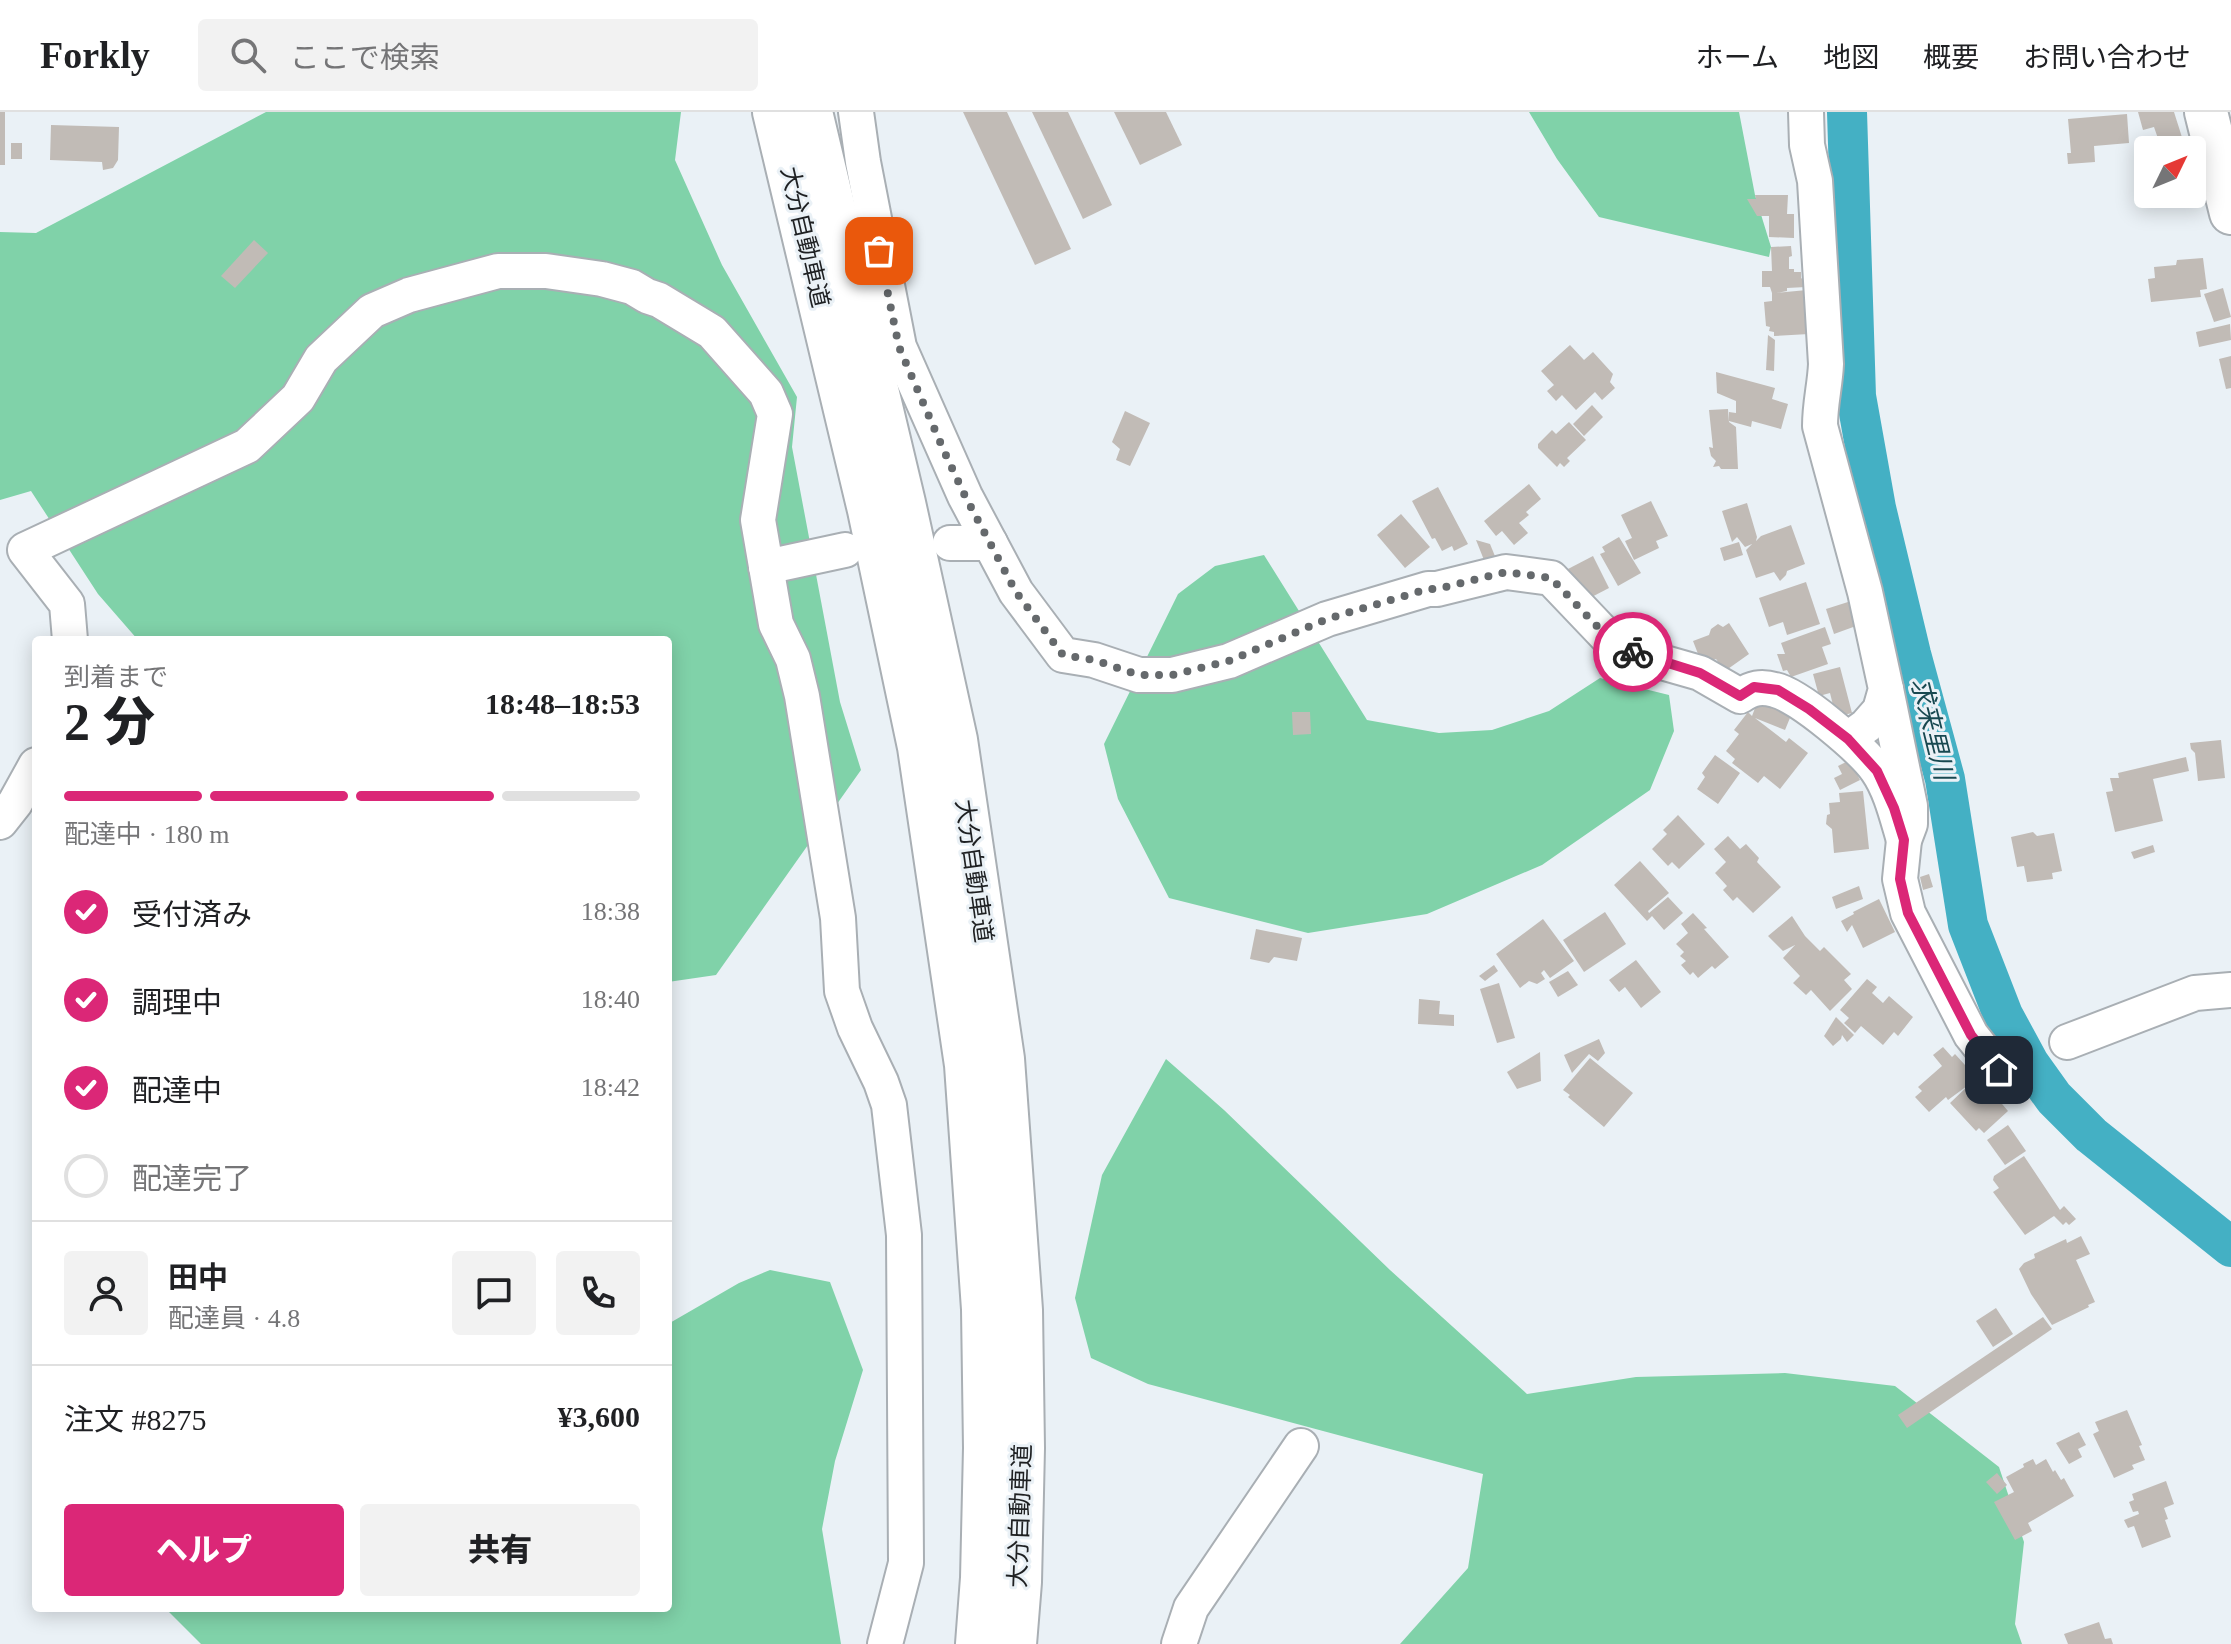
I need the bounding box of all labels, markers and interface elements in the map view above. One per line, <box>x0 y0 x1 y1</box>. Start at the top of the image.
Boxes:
search box <box>198 19 758 91</box>
icon: search <box>226 33 270 77</box>
text: Forkly <box>40 34 150 76</box>
text: ここで検索 <box>290 41 440 74</box>
text: ホーム <box>1696 42 1779 73</box>
text: 地図 <box>1823 42 1879 73</box>
text: 概要 <box>1923 42 1979 73</box>
text: お問い合わせ <box>2023 42 2191 73</box>
north arrow <box>2134 136 2206 208</box>
map controls <box>2134 136 2206 208</box>
street label: 大分自動車道 <box>776 164 834 310</box>
pin <box>845 217 913 285</box>
icon: bag <box>857 229 901 273</box>
courier <box>1593 612 1673 692</box>
icon: bike <box>1611 630 1655 674</box>
text: 到着まで <box>64 663 168 692</box>
water label: 求来里川 <box>1905 675 1959 786</box>
text: 18:48–18:53 <box>485 687 640 720</box>
text: 2 分 <box>64 694 155 751</box>
street label: 大分自動車道 <box>951 798 997 944</box>
text: 配達中 · 180 m <box>64 820 229 849</box>
icon: check <box>64 890 108 934</box>
text: 18:38 <box>581 897 640 926</box>
text: 受付済み <box>132 898 252 931</box>
icon: check <box>64 978 108 1022</box>
text: 18:40 <box>581 985 640 1014</box>
text: 調理中 <box>132 986 222 1019</box>
pin <box>1965 1036 2033 1104</box>
icon: home <box>1977 1048 2021 1092</box>
icon: check <box>64 1066 108 1110</box>
text: 18:42 <box>581 1073 640 1102</box>
text: 配達中 <box>132 1074 222 1107</box>
text: 配達完了 <box>132 1162 252 1195</box>
button: person <box>64 1251 148 1335</box>
button: chat <box>452 1251 536 1335</box>
button: phone <box>556 1251 640 1335</box>
text: 田中 <box>168 1261 228 1294</box>
text: 配達員 · 4.8 <box>168 1304 300 1333</box>
text: ¥3,600 <box>558 1400 640 1433</box>
text: 注文 #8275 <box>64 1403 207 1436</box>
street label: 大分自動車道 <box>1004 1444 1036 1588</box>
button: ヘルプ <box>64 1504 344 1596</box>
button: 共有 <box>360 1504 640 1596</box>

